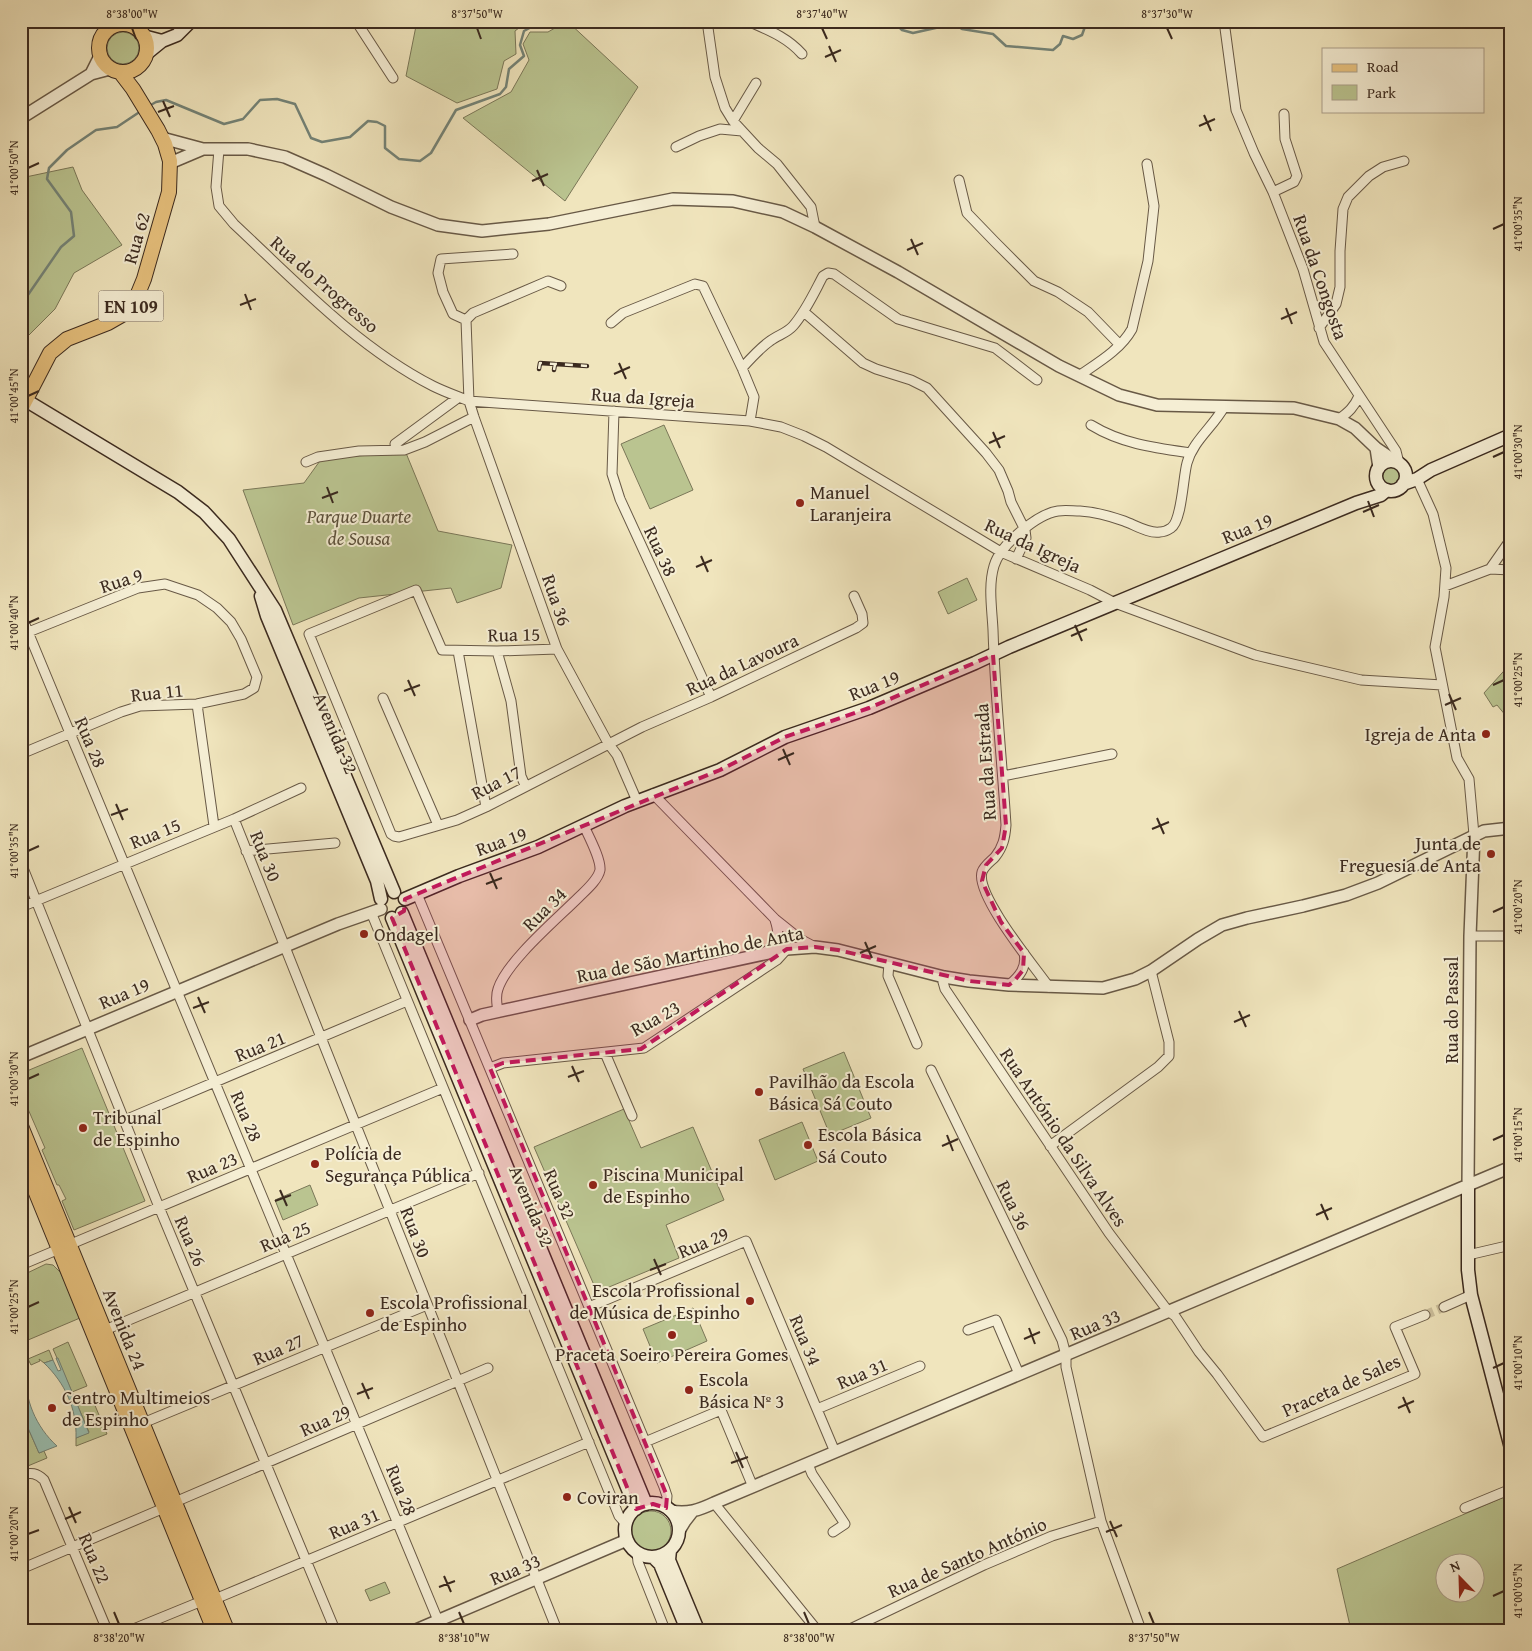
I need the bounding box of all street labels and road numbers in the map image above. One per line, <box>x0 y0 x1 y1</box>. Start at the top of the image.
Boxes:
street label: Rua 62 <box>115 209 157 267</box>
street label: Rua da Congosta <box>1286 211 1356 343</box>
street label: Rua do Progresso <box>264 229 386 339</box>
road number: EN 109 <box>98 290 164 322</box>
street label: Rua da Igreja <box>590 379 696 415</box>
street label: Rua 19 <box>1217 505 1277 551</box>
street label: Rua da Igreja <box>980 510 1086 580</box>
street label: Rua 38 <box>637 521 685 581</box>
street label: Rua 9 <box>96 560 146 600</box>
street label: Rua 36 <box>535 571 579 629</box>
street label: Rua 15 <box>487 620 541 648</box>
street label: Rua da Lavoura <box>681 626 803 702</box>
street label: Rua 19 <box>844 662 904 708</box>
street label: Rua 11 <box>129 675 185 709</box>
street label: Avenida 32 <box>306 688 366 778</box>
street label: Rua da Estrada <box>967 703 1003 821</box>
street label: Rua 28 <box>68 712 114 772</box>
street label: Rua 17 <box>466 758 526 806</box>
street label: Rua 15 <box>125 810 185 856</box>
street label: Rua 19 <box>471 819 531 863</box>
street label: Rua 30 <box>243 826 289 886</box>
street label: Rua 34 <box>515 880 573 938</box>
street label: Rua de São Martinho de Anta <box>574 918 806 990</box>
street label: Rua do Passal <box>1437 957 1465 1064</box>
street label: Rua 19 <box>94 970 154 1016</box>
street label: Rua 23 <box>625 993 685 1043</box>
street label: Rua 21 <box>230 1023 290 1069</box>
street label: Rua António da Silva Alves <box>993 1042 1135 1232</box>
street label: Rua 28 <box>224 1086 270 1146</box>
street label: Rua 23 <box>182 1144 242 1190</box>
street label: Avenida 32 <box>502 1161 562 1251</box>
street label: Rua 32 <box>537 1164 583 1224</box>
street label: Rua 36 <box>990 1175 1038 1235</box>
street label: Rua 30 <box>393 1202 439 1262</box>
street label: Rua 26 <box>168 1211 214 1271</box>
street label: Rua 25 <box>255 1213 315 1259</box>
street label: Rua 29 <box>673 1219 733 1265</box>
street label: Avenida 24 <box>96 1284 154 1374</box>
street label: Rua 33 <box>1065 1301 1125 1347</box>
street label: Rua 34 <box>783 1310 829 1370</box>
street label: Rua 27 <box>248 1326 308 1372</box>
street label: Praceta de Sales <box>1277 1346 1405 1424</box>
street label: Rua 31 <box>832 1350 892 1396</box>
street label: Rua 29 <box>295 1396 355 1444</box>
street label: Rua 28 <box>379 1460 425 1520</box>
street label: Rua 31 <box>324 1500 384 1546</box>
street label: Rua de Santo António <box>883 1509 1051 1605</box>
street label: Rua 22 <box>72 1528 118 1588</box>
street label: Rua 33 <box>485 1546 545 1592</box>

